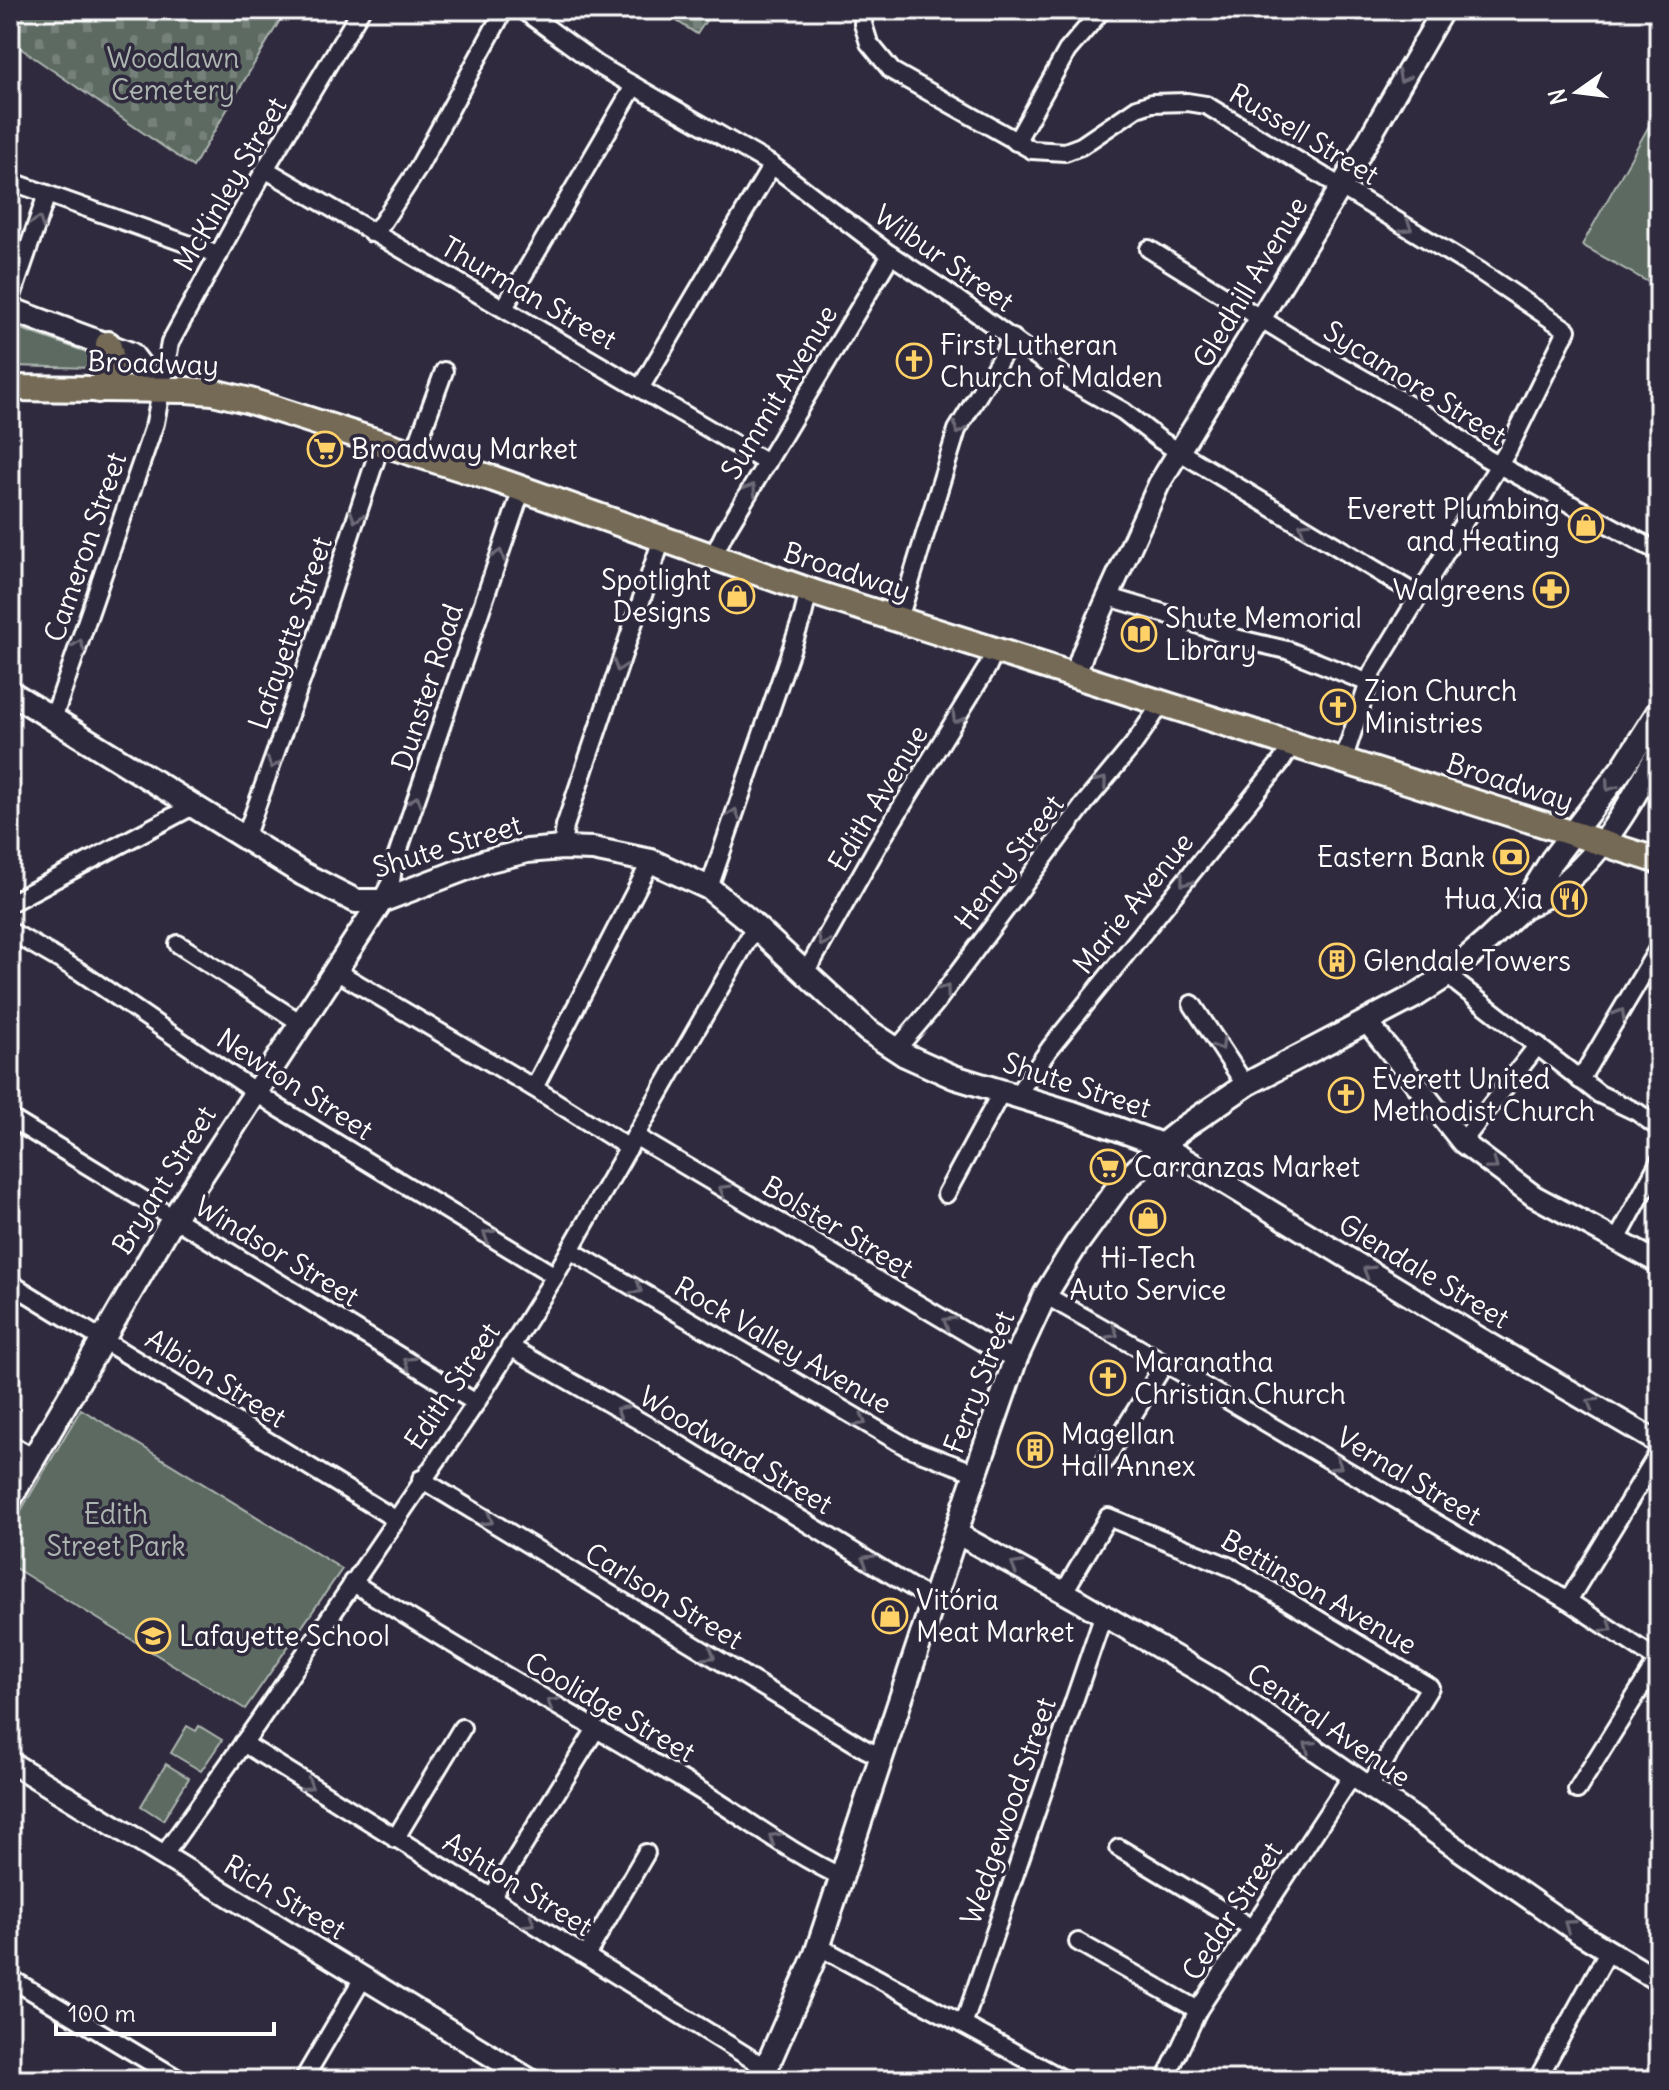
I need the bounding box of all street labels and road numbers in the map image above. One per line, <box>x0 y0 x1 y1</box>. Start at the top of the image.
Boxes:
street label: Russell Street <box>1223 75 1385 193</box>
street label: McKinley Street <box>166 90 294 278</box>
street label: Gledhill Avenue <box>1185 190 1315 374</box>
street label: Wilbur Street <box>867 197 1021 319</box>
street label: Thurman Street <box>435 228 623 358</box>
street label: Summit Avenue <box>713 298 845 486</box>
street label: Sycamore Street <box>1317 312 1513 454</box>
street label: Broadway <box>87 343 219 383</box>
street label: Cameron Street <box>36 447 134 647</box>
street label: Lafayette Street <box>240 532 340 734</box>
street label: Broadway <box>779 534 915 608</box>
street label: Dunster Road <box>383 599 471 775</box>
street label: Edith Avenue <box>820 718 936 878</box>
street label: Broadway <box>1442 745 1578 819</box>
street label: Henry Street <box>946 787 1072 937</box>
street label: Shute Street <box>368 806 526 886</box>
street label: Marie Avenue <box>1065 825 1201 981</box>
street label: Newton Street <box>210 1020 380 1148</box>
street label: Shute Street <box>998 1044 1156 1126</box>
street label: Bryant Street <box>104 1099 224 1261</box>
street label: Bolster Street <box>756 1168 920 1286</box>
street label: Windsor Street <box>188 1188 366 1314</box>
street label: Glendale Street <box>1332 1206 1516 1336</box>
street label: Rock Valley Avenue <box>668 1268 898 1422</box>
street label: Ferry Street <box>935 1306 1023 1458</box>
street label: Edith Street <box>396 1316 508 1456</box>
street label: Albion Street <box>139 1321 293 1435</box>
street label: Woodward Street <box>633 1378 839 1522</box>
street label: Vernal Street <box>1330 1419 1488 1533</box>
street label: Bettinson Avenue <box>1215 1521 1423 1663</box>
street label: Carlson Street <box>578 1535 750 1657</box>
street label: Coolidge Street <box>518 1644 702 1770</box>
street label: Central Avenue <box>1240 1655 1418 1795</box>
street label: Wedgewood Street <box>952 1693 1064 1929</box>
street label: Ashton Street <box>437 1824 599 1944</box>
street label: Cedar Street <box>1174 1835 1290 1987</box>
street label: Rich Street <box>217 1847 353 1947</box>

